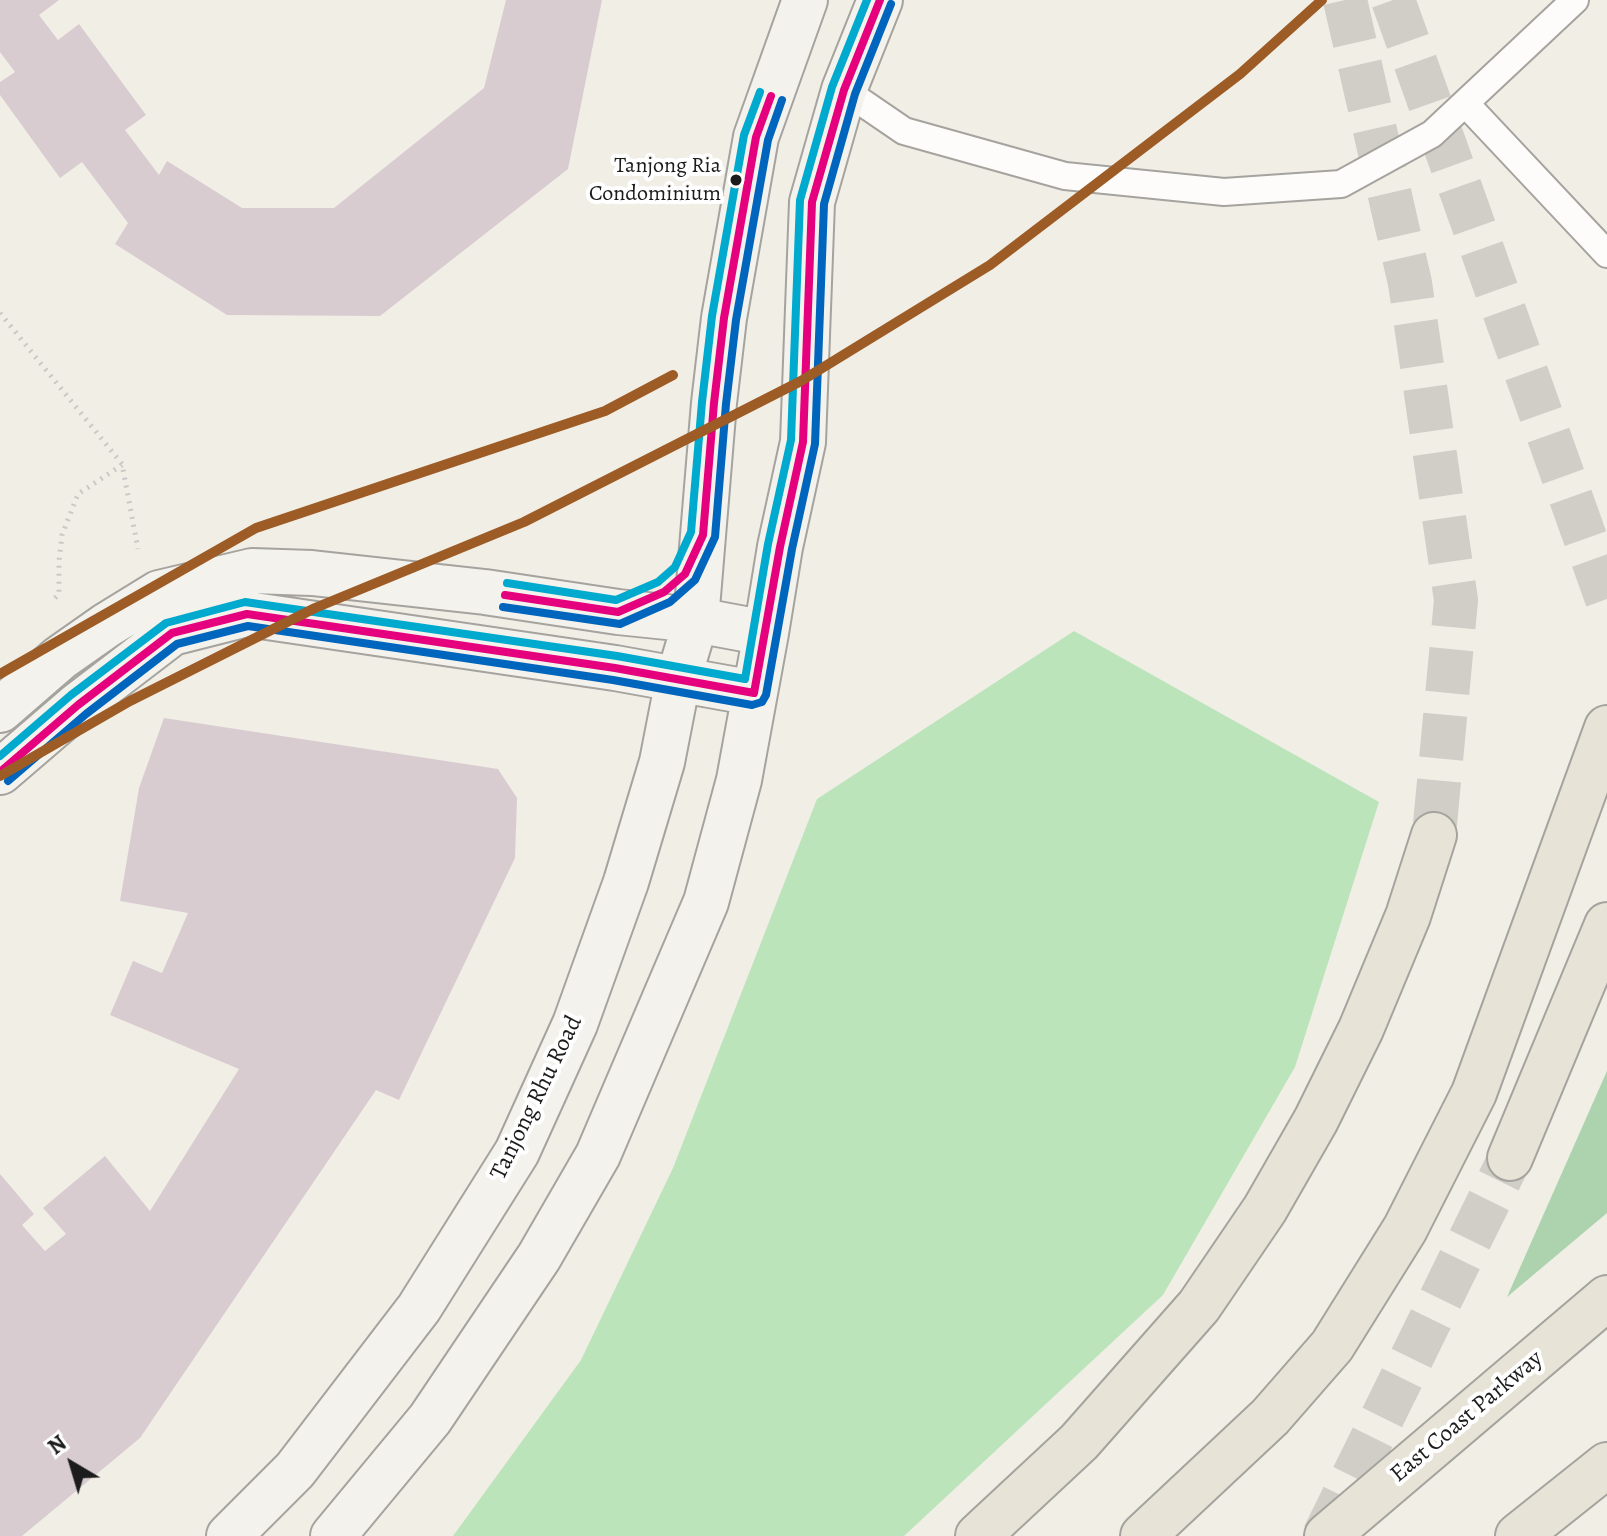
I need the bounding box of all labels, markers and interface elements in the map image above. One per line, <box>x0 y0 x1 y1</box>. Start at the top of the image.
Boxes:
place label: Tanjong Ria Condominium <box>589 154 721 206</box>
marker: Tanjong Ria Condominium <box>728 172 744 188</box>
street label: Tanjong Rhu Road <box>485 1011 589 1185</box>
street label: East Coast Parkway <box>1385 1345 1549 1489</box>
north arrow <box>32 1424 112 1504</box>
text: N <box>42 1428 73 1462</box>

